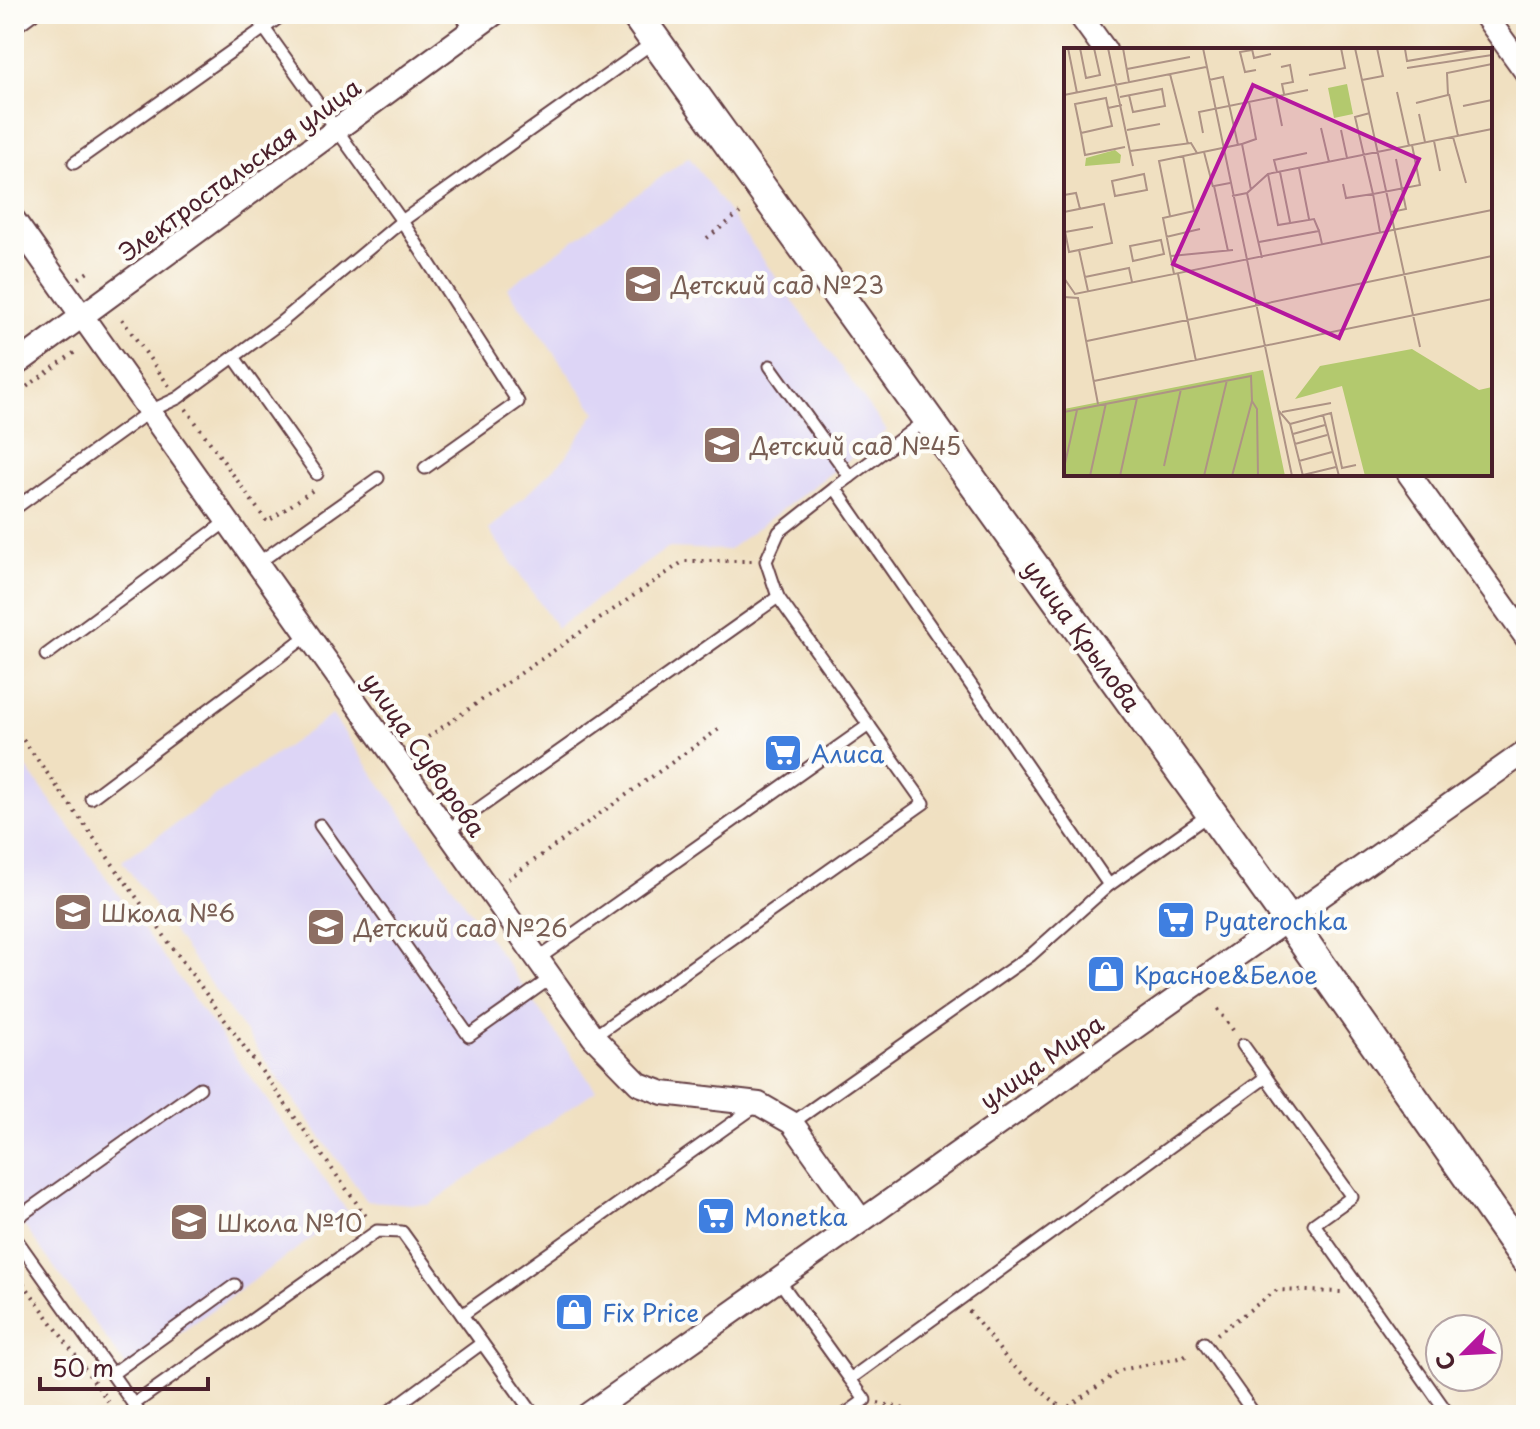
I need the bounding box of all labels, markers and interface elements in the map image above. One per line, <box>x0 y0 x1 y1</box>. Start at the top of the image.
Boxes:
inset map <box>1064 48 1492 476</box>
street label: Электростальская улица <box>110 69 368 269</box>
school or university icon: Детский сад №23 <box>622 263 664 305</box>
place label: Детский сад №23 <box>670 266 884 302</box>
school or university icon: Детский сад №45 <box>701 424 743 466</box>
place label: Детский сад №45 <box>749 427 961 463</box>
street label: улица Крылова <box>1015 551 1151 719</box>
street label: улица Суворова <box>355 664 495 844</box>
supermarket icon: Алиса <box>762 732 804 774</box>
place label: Алиса <box>811 735 884 771</box>
school or university icon: Школа №6 <box>52 891 94 933</box>
place label: Школа №6 <box>101 894 235 930</box>
supermarket icon: Pyaterochka <box>1155 899 1197 941</box>
place label: Pyaterochka <box>1204 902 1347 938</box>
school or university icon: Детский сад №26 <box>305 906 347 948</box>
place label: Детский сад №26 <box>353 909 568 945</box>
shop icon: Красное&Белое <box>1085 953 1127 995</box>
place label: Красное&Белое <box>1134 956 1318 992</box>
street label: улица Мира <box>971 1005 1111 1117</box>
supermarket icon: Monetka <box>695 1195 737 1237</box>
place label: Monetka <box>744 1198 847 1234</box>
school or university icon: Школа №10 <box>168 1201 210 1243</box>
place label: Школа №10 <box>217 1204 363 1240</box>
shop icon: Fix Price <box>553 1291 595 1333</box>
place label: Fix Price <box>602 1294 699 1330</box>
north arrow <box>1424 1313 1504 1393</box>
scale bar <box>40 1341 208 1391</box>
text: С <box>1426 1347 1463 1376</box>
text: 50 m <box>52 1349 114 1385</box>

